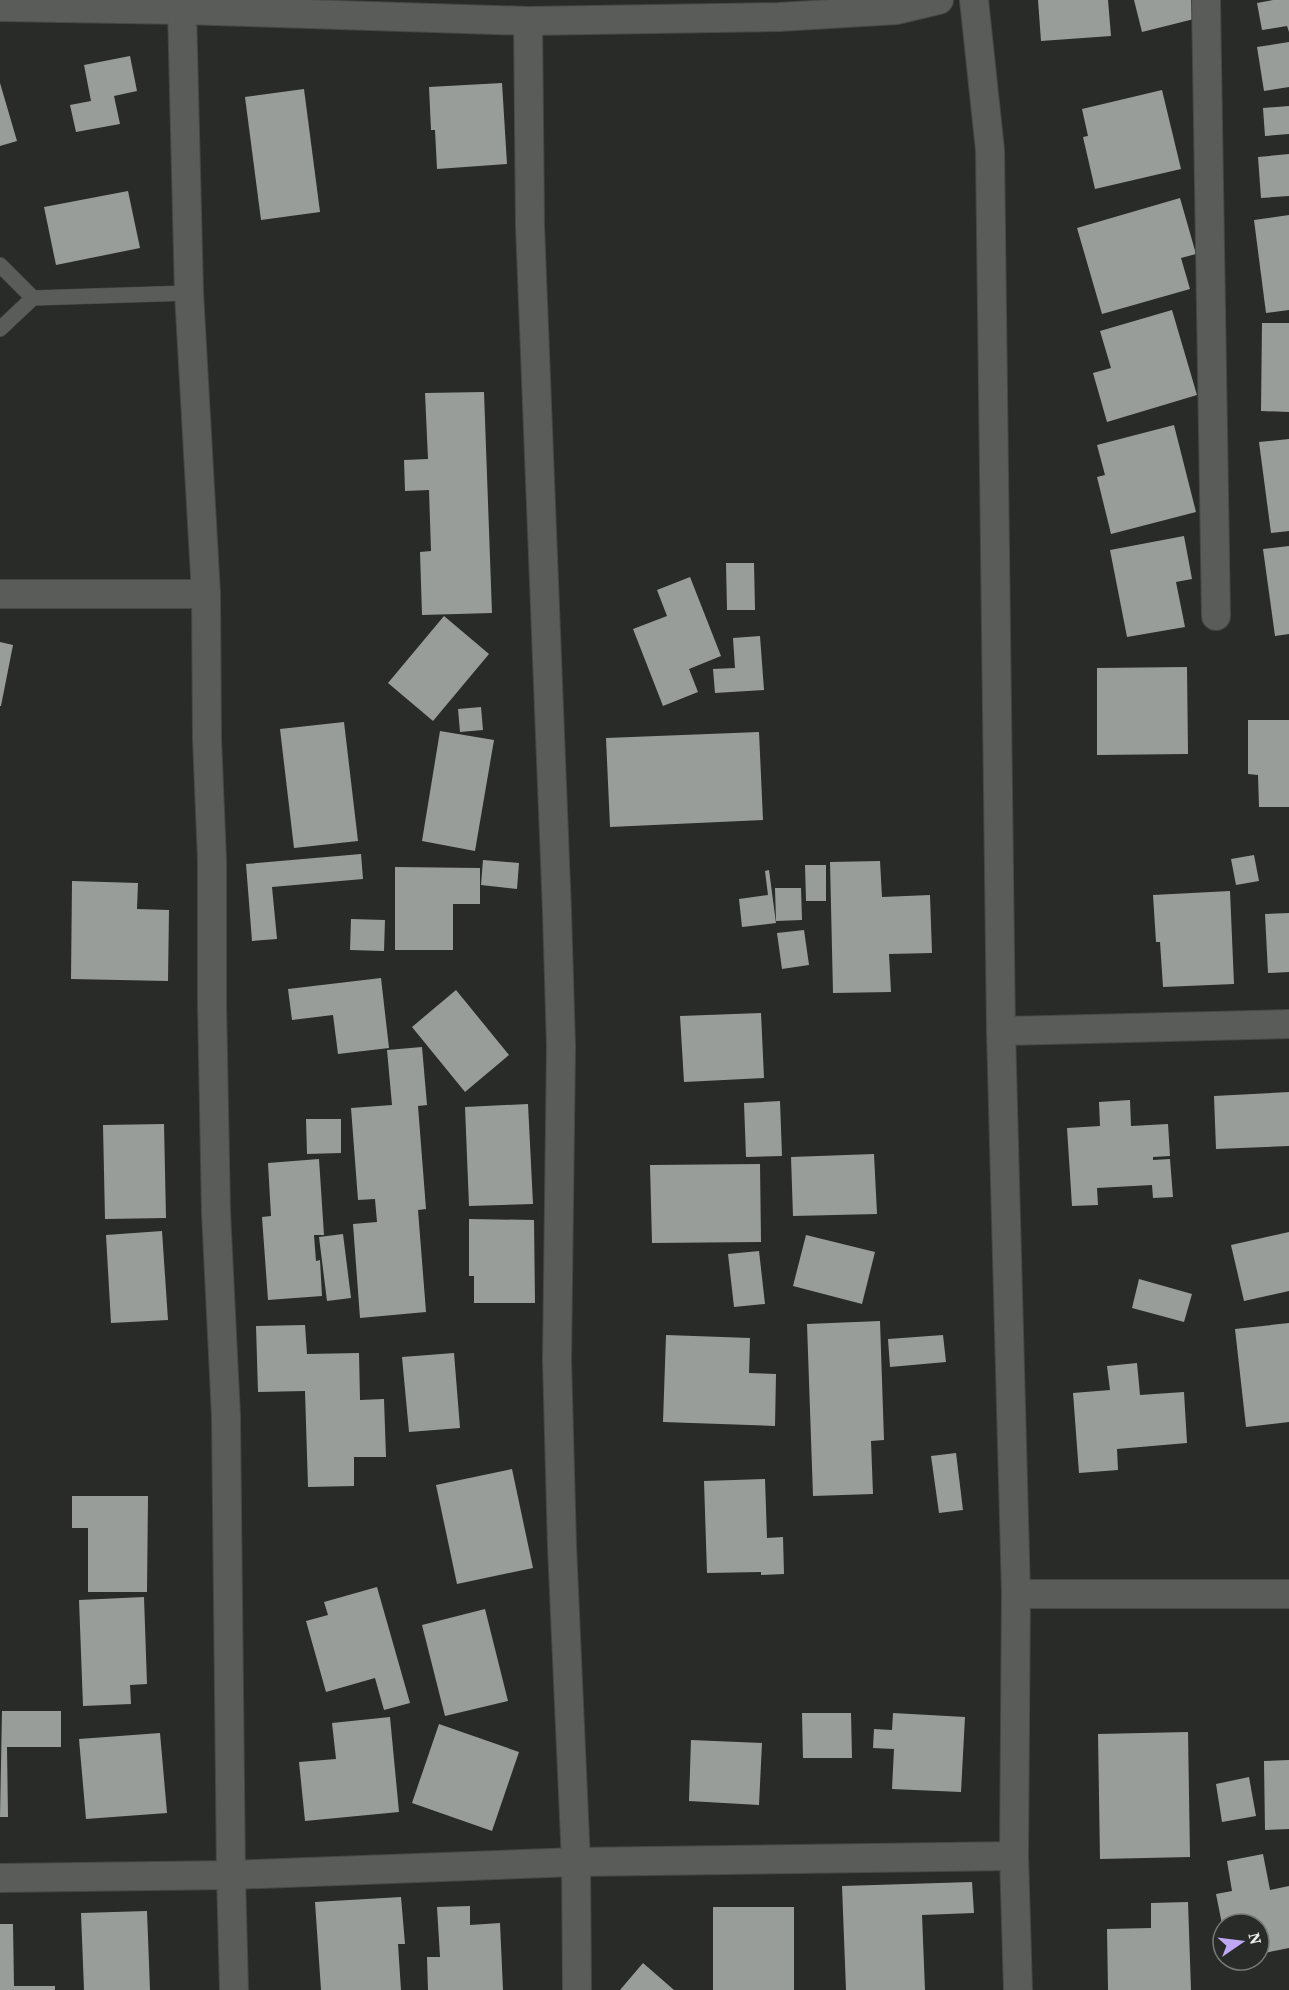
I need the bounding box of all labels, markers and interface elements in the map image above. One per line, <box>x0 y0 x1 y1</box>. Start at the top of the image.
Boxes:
north arrow <box>1211 1912 1271 1972</box>
text: N <box>1243 1930 1268 1947</box>

